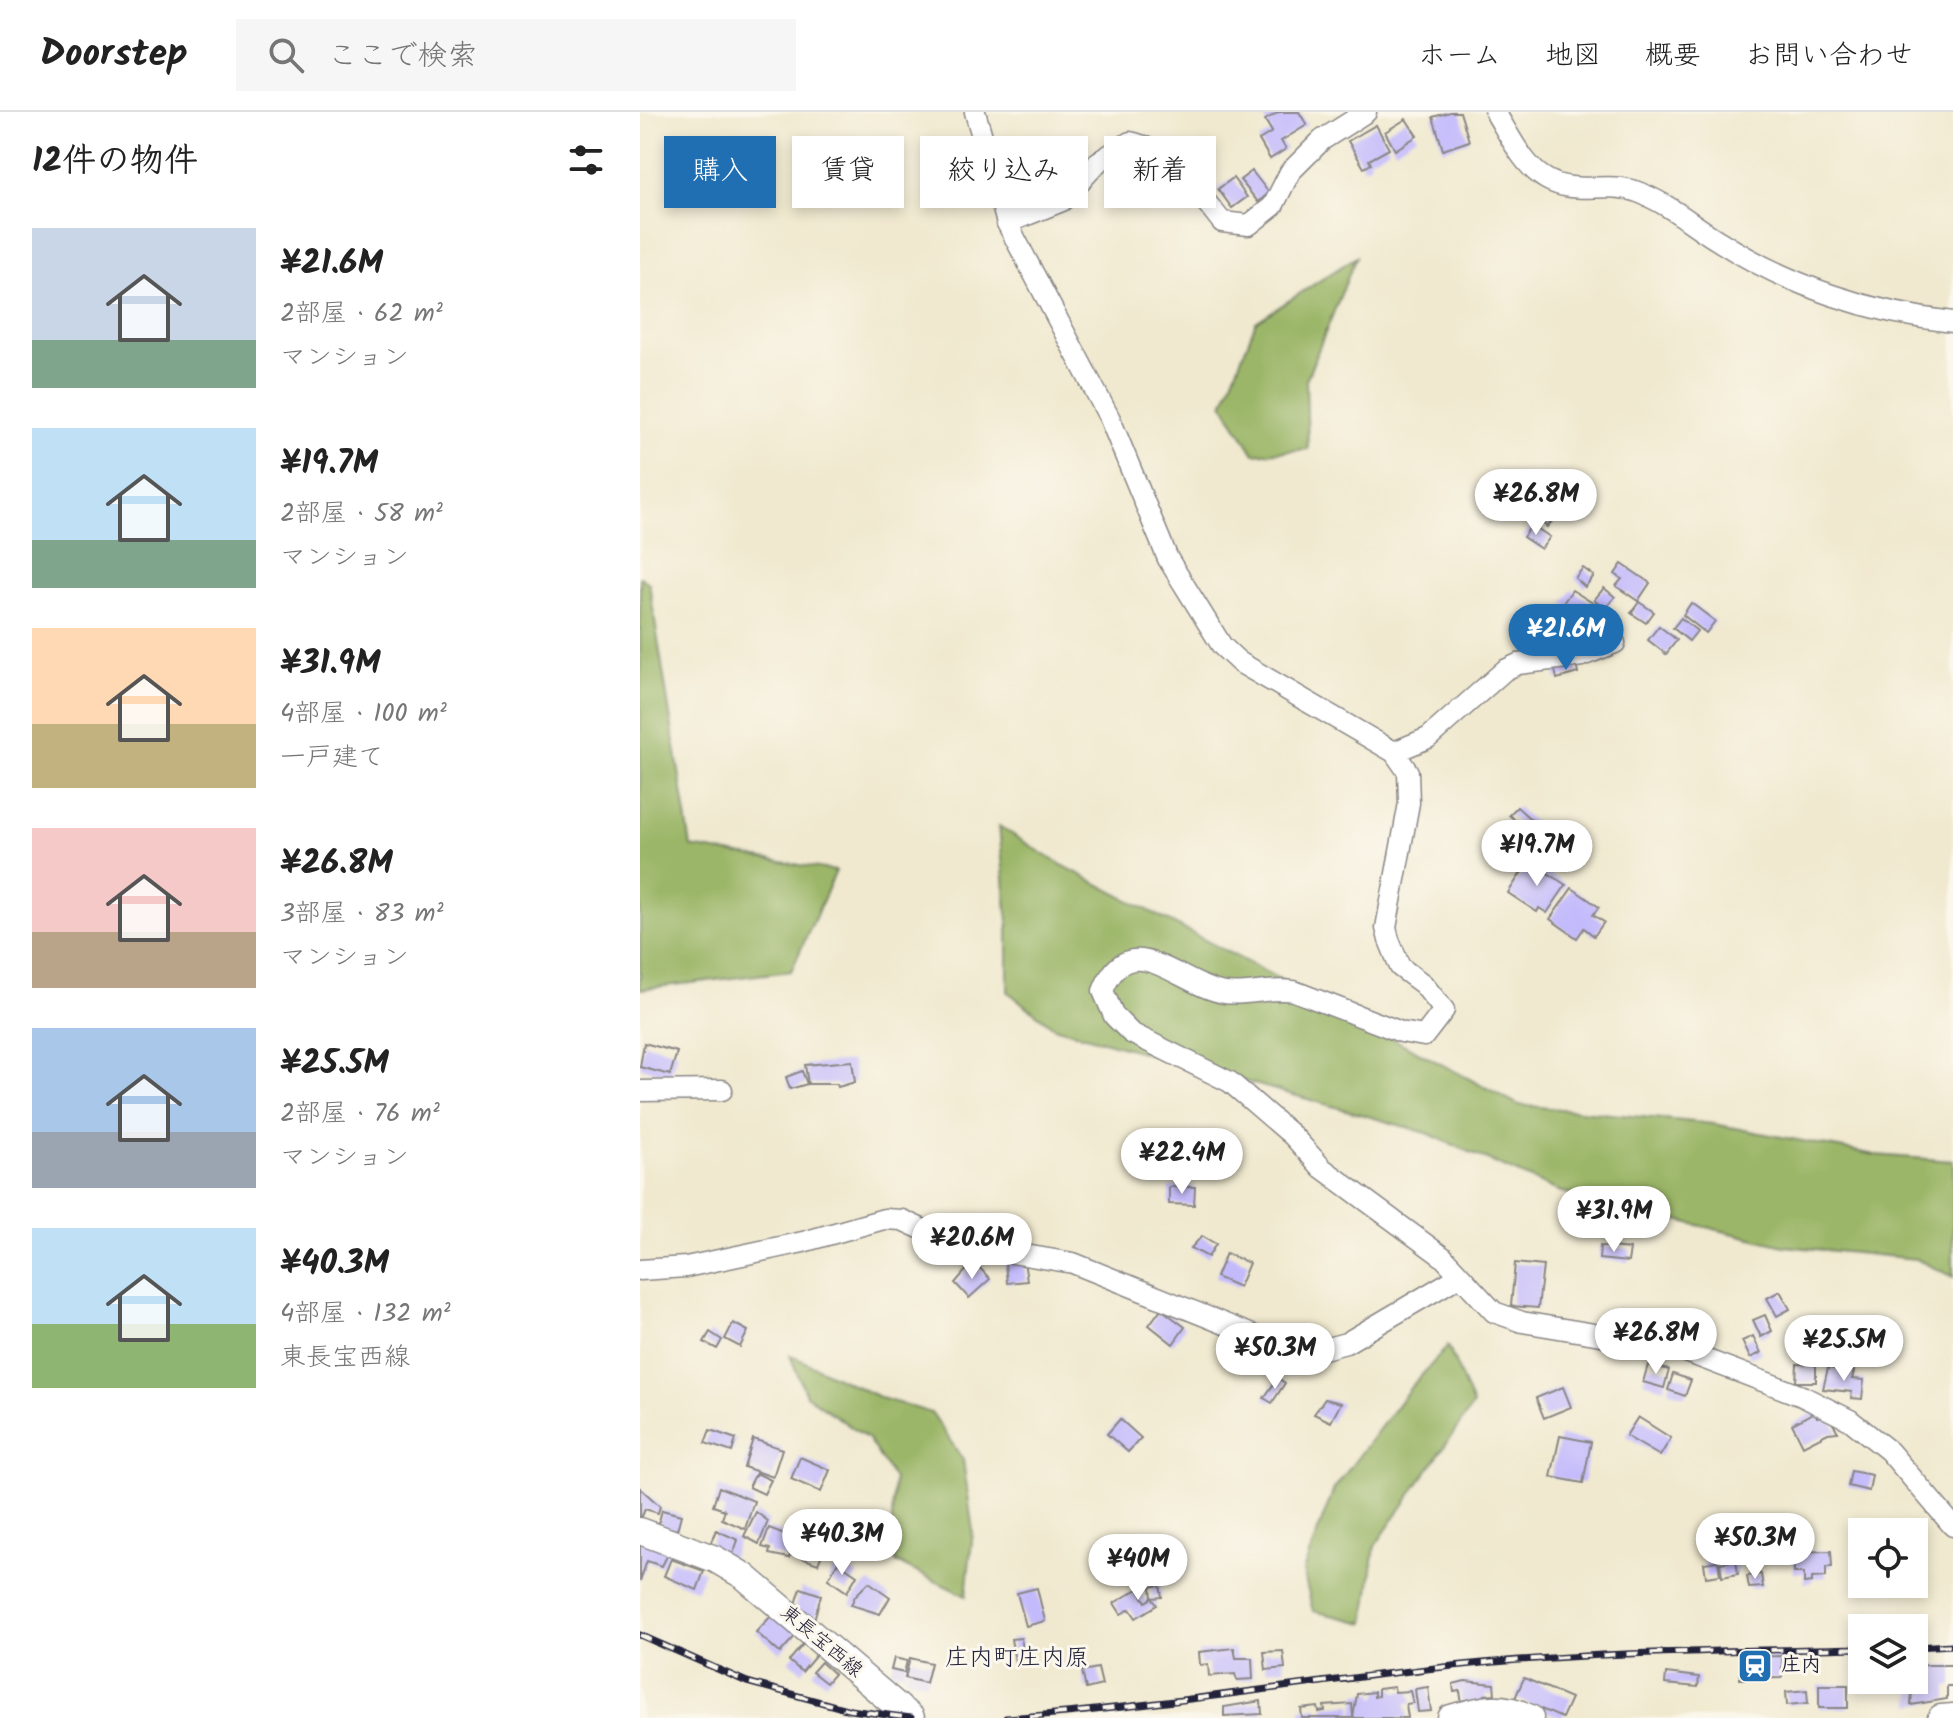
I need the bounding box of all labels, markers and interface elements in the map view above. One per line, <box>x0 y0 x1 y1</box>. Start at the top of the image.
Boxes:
search box <box>236 19 796 91</box>
text: Doorstep <box>40 25 188 85</box>
icon: search <box>264 33 308 77</box>
text: ここで検索 <box>328 33 478 81</box>
text: ホーム <box>1418 34 1501 79</box>
text: 地図 <box>1545 34 1601 79</box>
text: 概要 <box>1645 34 1701 79</box>
text: お問い合わせ <box>1745 34 1913 79</box>
text: 12件の物件 <box>32 135 198 189</box>
chip: 購入 <box>664 136 776 208</box>
chip: 賃貸 <box>792 136 904 208</box>
chip: 絞り込み <box>920 136 1088 208</box>
chip: 新着 <box>1104 136 1216 208</box>
icon: filters <box>564 138 608 182</box>
text: ¥21.6M <box>280 237 383 291</box>
icon: home <box>96 260 192 356</box>
text: 2部屋 · 62 m² <box>280 293 443 335</box>
text: マンション <box>280 337 409 379</box>
text: ¥19.7M <box>280 437 378 491</box>
icon: home <box>96 460 192 556</box>
pin: ¥26.8M <box>1471 469 1601 537</box>
text: ¥26.8M <box>1493 474 1579 516</box>
text: 2部屋 · 58 m² <box>280 493 443 535</box>
text: マンション <box>280 537 409 579</box>
pin: ¥21.6M <box>1501 604 1631 672</box>
text: ¥21.6M <box>1527 609 1605 651</box>
text: ¥31.9M <box>280 637 381 691</box>
icon: home <box>96 660 192 756</box>
text: 4部屋 · 100 m² <box>280 693 447 735</box>
text: 一戸建て <box>280 737 384 779</box>
pin: ¥19.7M <box>1472 820 1602 888</box>
text: ¥19.7M <box>1499 825 1575 867</box>
text: ¥26.8M <box>280 837 393 891</box>
icon: home <box>96 860 192 956</box>
text: 3部屋 · 83 m² <box>280 893 444 935</box>
text: マンション <box>280 937 409 979</box>
text: ¥25.5M <box>280 1037 389 1091</box>
icon: home <box>96 1060 192 1156</box>
text: 2部屋 · 76 m² <box>280 1093 440 1135</box>
pin: ¥22.4M <box>1117 1128 1247 1196</box>
text: ¥22.4M <box>1139 1133 1225 1175</box>
text: マンション <box>280 1137 409 1179</box>
pin: ¥31.9M <box>1549 1186 1679 1254</box>
text: ¥31.9M <box>1575 1191 1653 1233</box>
pin: ¥20.6M <box>907 1213 1037 1281</box>
text: ¥20.6M <box>930 1218 1014 1260</box>
text: ¥40.3M <box>280 1237 389 1291</box>
icon: home <box>96 1260 192 1356</box>
text: 4部屋 · 132 m² <box>280 1293 451 1335</box>
pin: ¥26.8M <box>1591 1308 1721 1376</box>
text: ¥26.8M <box>1613 1313 1699 1355</box>
pin: ¥25.5M <box>1779 1315 1909 1383</box>
text: ¥25.5M <box>1802 1320 1886 1362</box>
pin: ¥50.3M <box>1210 1323 1340 1391</box>
text: ¥50.3M <box>1234 1328 1316 1370</box>
text: 東長宝西線 <box>280 1337 410 1379</box>
pin: ¥40.3M <box>777 1509 907 1577</box>
pin: ¥50.3M <box>1690 1513 1820 1581</box>
text: ¥40.3M <box>800 1514 884 1556</box>
text: ¥50.3M <box>1714 1518 1796 1560</box>
map controls <box>1848 1518 1928 1694</box>
button: locate <box>1848 1518 1928 1598</box>
pin: ¥40M <box>1091 1534 1185 1602</box>
text: ¥40M <box>1106 1539 1170 1581</box>
street label: 東長宝西線 <box>772 1598 870 1686</box>
button: layers <box>1848 1614 1928 1694</box>
district label: 庄内町庄内原 <box>945 1639 1089 1678</box>
station icon: 庄内 <box>1736 1647 1774 1685</box>
place label: 庄内 <box>1781 1650 1821 1682</box>

